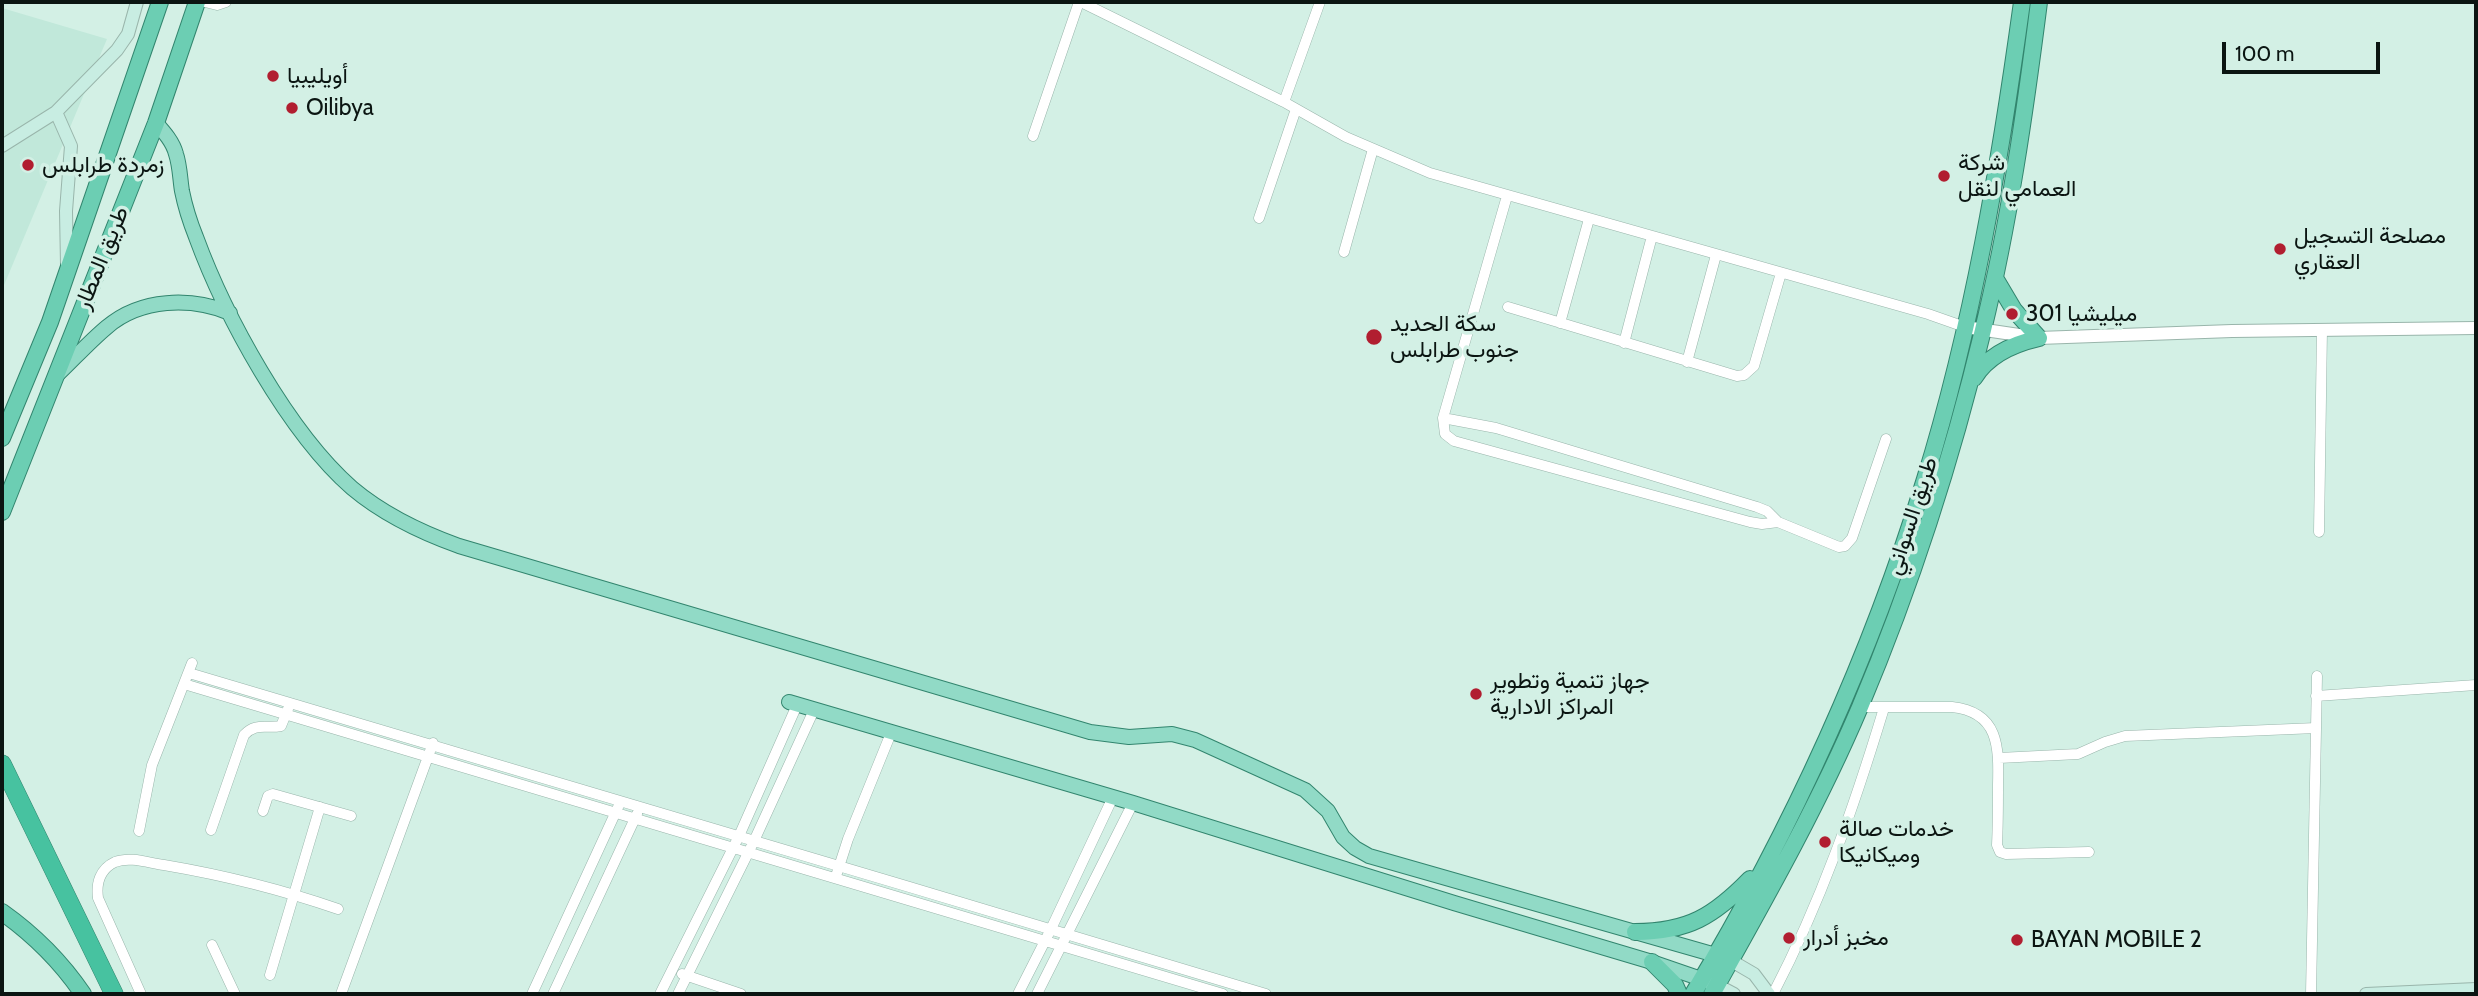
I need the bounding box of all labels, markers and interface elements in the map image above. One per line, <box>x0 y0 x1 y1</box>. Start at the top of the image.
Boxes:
scale bar <box>2226 28 2384 72</box>
text: 100 m <box>2235 41 2294 66</box>
place label: أويليبيا <box>287 62 348 90</box>
marker: أويليبيا <box>265 68 281 84</box>
place label: Oilibya <box>306 94 374 122</box>
marker: Oilibya <box>284 100 300 116</box>
place label: شركة العمامي لنقل <box>1958 149 2076 203</box>
place label: زمردة طرابلس <box>42 151 164 179</box>
marker: زمردة طرابلس <box>20 157 36 173</box>
marker: شركة العمامي لنقل <box>1936 168 1952 184</box>
street label: طريق المطار <box>69 203 135 313</box>
place label: مصلحة التسجيل العقاري <box>2294 222 2446 276</box>
marker: مصلحة التسجيل العقاري <box>2272 241 2288 257</box>
place label: ميليشيا 301 <box>2026 300 2137 328</box>
marker: ميليشيا 301 <box>2004 306 2020 322</box>
place label: سكة الحديد جنوب طرابلس <box>1390 310 1519 364</box>
marker: سكة الحديد جنوب طرابلس <box>1364 327 1384 347</box>
street label: طريق السواني <box>1880 454 1944 578</box>
place label: جهاز تنمية وتطوير المراكز الادارية <box>1490 667 1650 721</box>
marker: جهاز تنمية وتطوير المراكز الادارية <box>1468 686 1484 702</box>
place label: خدمات صالة وميكانيكا <box>1839 815 1954 869</box>
marker: خدمات صالة وميكانيكا <box>1817 834 1833 850</box>
place label: مخبز أدرار <box>1803 924 1889 952</box>
place label: BAYAN MOBILE 2 <box>2031 926 2202 954</box>
marker: مخبز أدرار <box>1781 930 1797 946</box>
marker: BAYAN MOBILE 2 <box>2009 932 2025 948</box>

